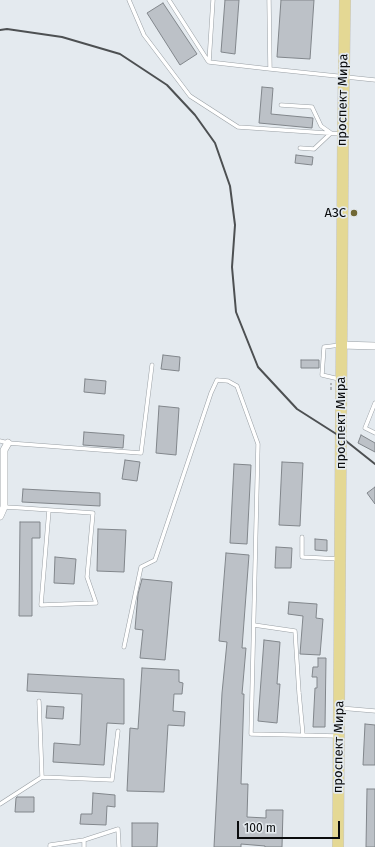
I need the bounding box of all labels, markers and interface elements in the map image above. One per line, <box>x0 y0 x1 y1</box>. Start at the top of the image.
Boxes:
street label: проспект Мира <box>334 54 352 146</box>
place label: АЗС <box>324 205 346 221</box>
marker: АЗС <box>349 208 359 218</box>
street label: проспект Мира <box>333 377 349 469</box>
street label: проспект Мира <box>330 701 348 793</box>
scale bar <box>239 813 342 839</box>
text: 100 m <box>244 821 276 835</box>

